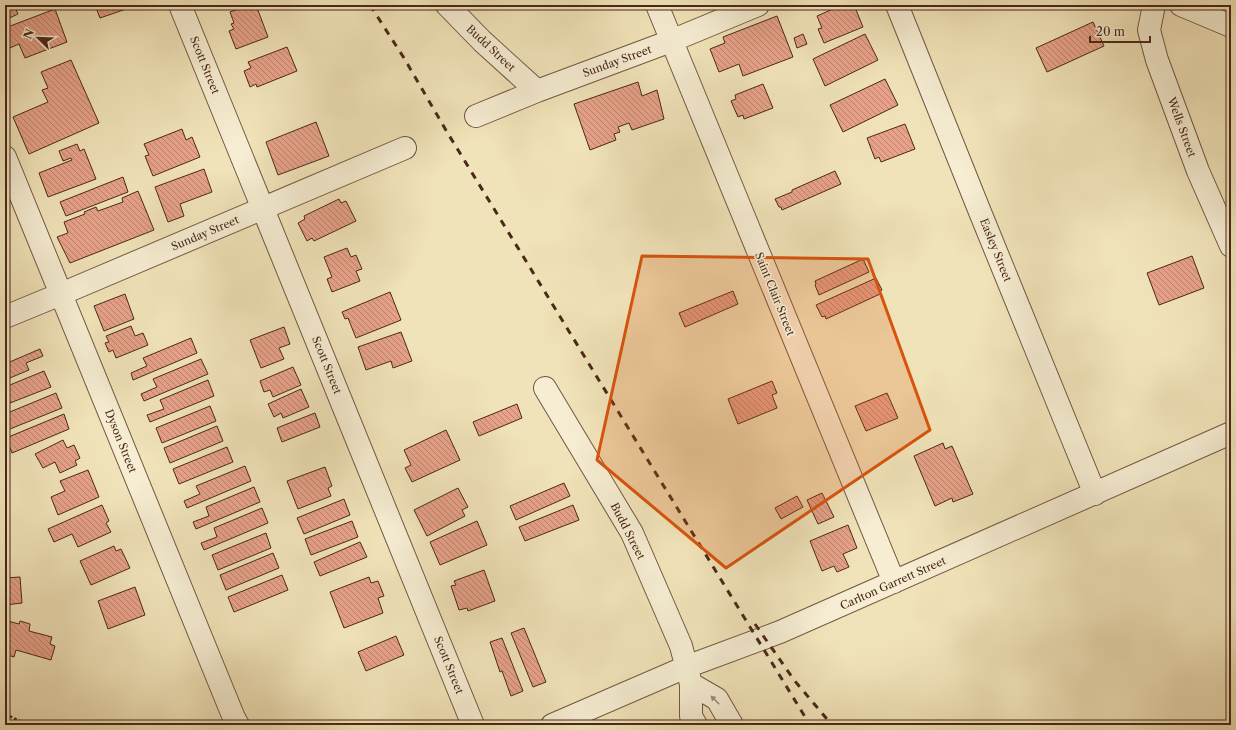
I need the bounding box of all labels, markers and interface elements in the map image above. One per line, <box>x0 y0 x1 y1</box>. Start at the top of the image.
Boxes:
north arrow <box>18 18 58 58</box>
scale bar <box>1090 18 1150 44</box>
street label: Budd Street <box>464 22 519 74</box>
text: 20 m <box>1096 24 1125 39</box>
text: N <box>20 27 37 41</box>
street label: Scott Street <box>187 34 223 96</box>
street label: Sunday Street <box>581 42 653 80</box>
street label: Wells Street <box>1164 94 1199 159</box>
street label: Sunday Street <box>169 212 241 254</box>
street label: Easley Street <box>977 216 1015 284</box>
street label: Saint Clair Street <box>752 250 798 338</box>
street label: Scott Street <box>309 334 345 396</box>
street label: Dyson Street <box>102 407 140 475</box>
street label: Budd Street <box>608 500 648 562</box>
street label: Carlton Garrett Street <box>838 553 948 613</box>
street label: Scott Street <box>431 634 467 696</box>
one-way arrow <box>711 696 720 705</box>

